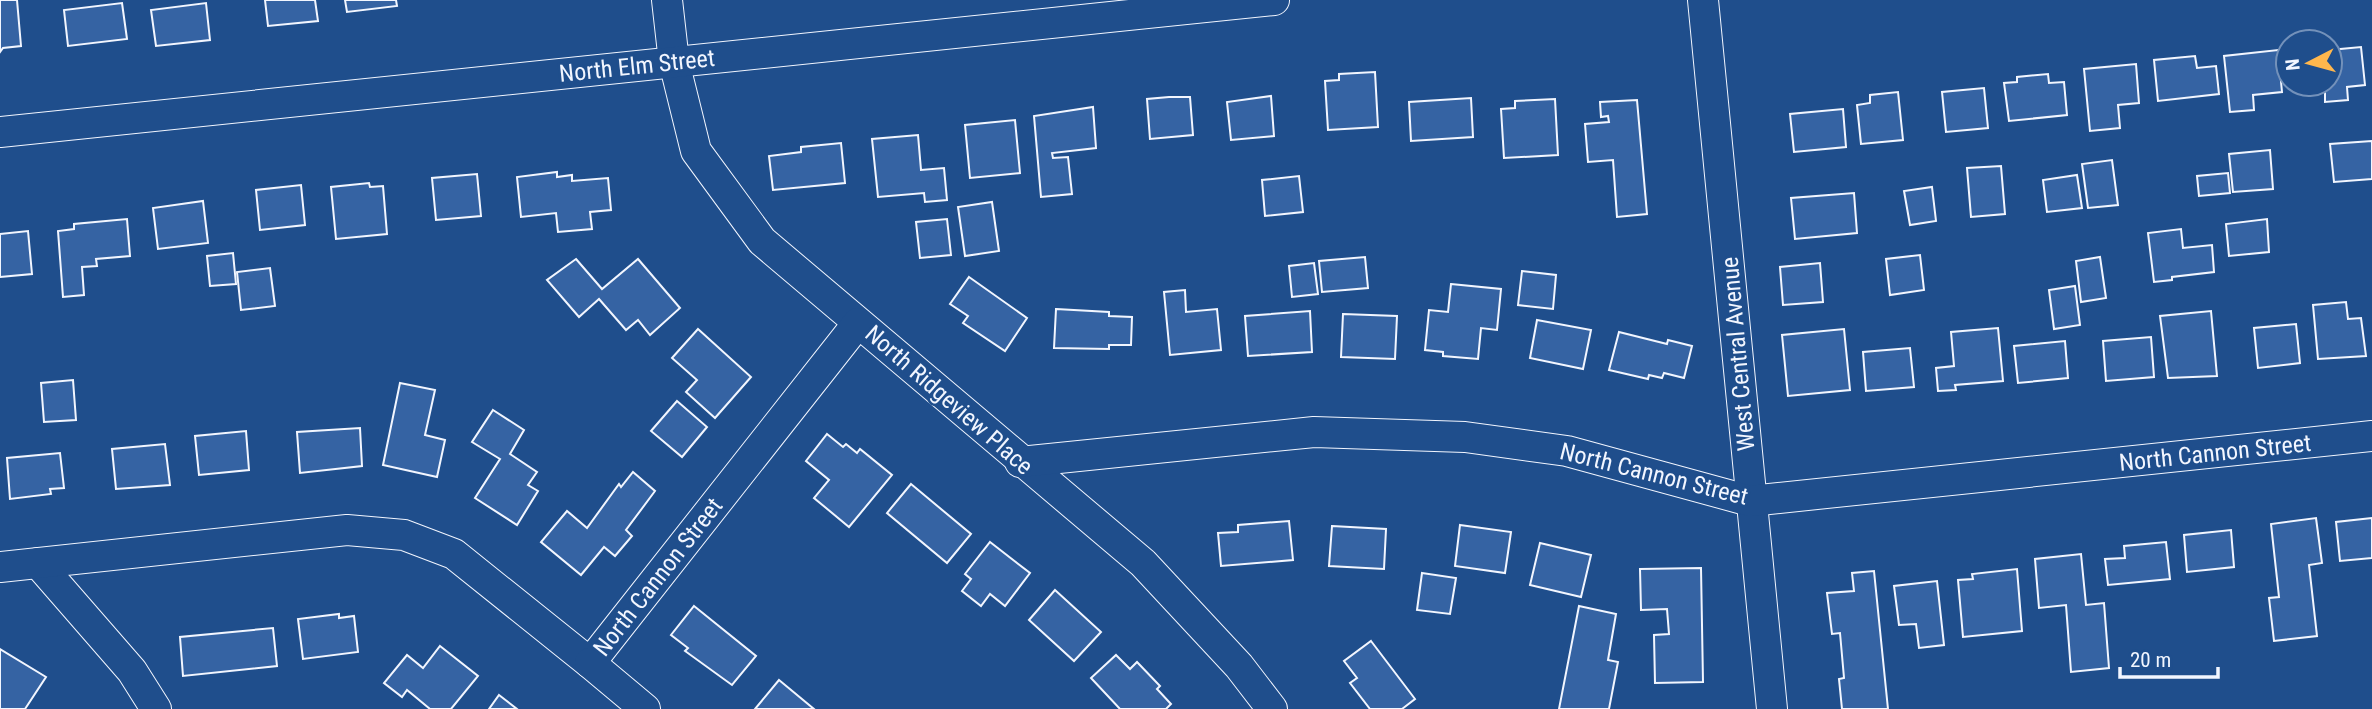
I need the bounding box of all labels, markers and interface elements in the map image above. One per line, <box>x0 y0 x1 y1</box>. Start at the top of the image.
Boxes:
north arrow <box>2274 28 2344 98</box>
street label: North Elm Street <box>558 44 716 88</box>
text: N <box>2281 58 2305 72</box>
street label: West Central Avenue <box>1716 256 1760 452</box>
street label: North Ridgeview Place <box>859 320 1039 480</box>
street label: North Cannon Street <box>2118 429 2312 477</box>
street label: North Cannon Street <box>1557 437 1751 511</box>
street label: North Cannon Street <box>588 492 728 662</box>
scale bar <box>2120 636 2218 680</box>
text: 20 m <box>2130 648 2171 672</box>

